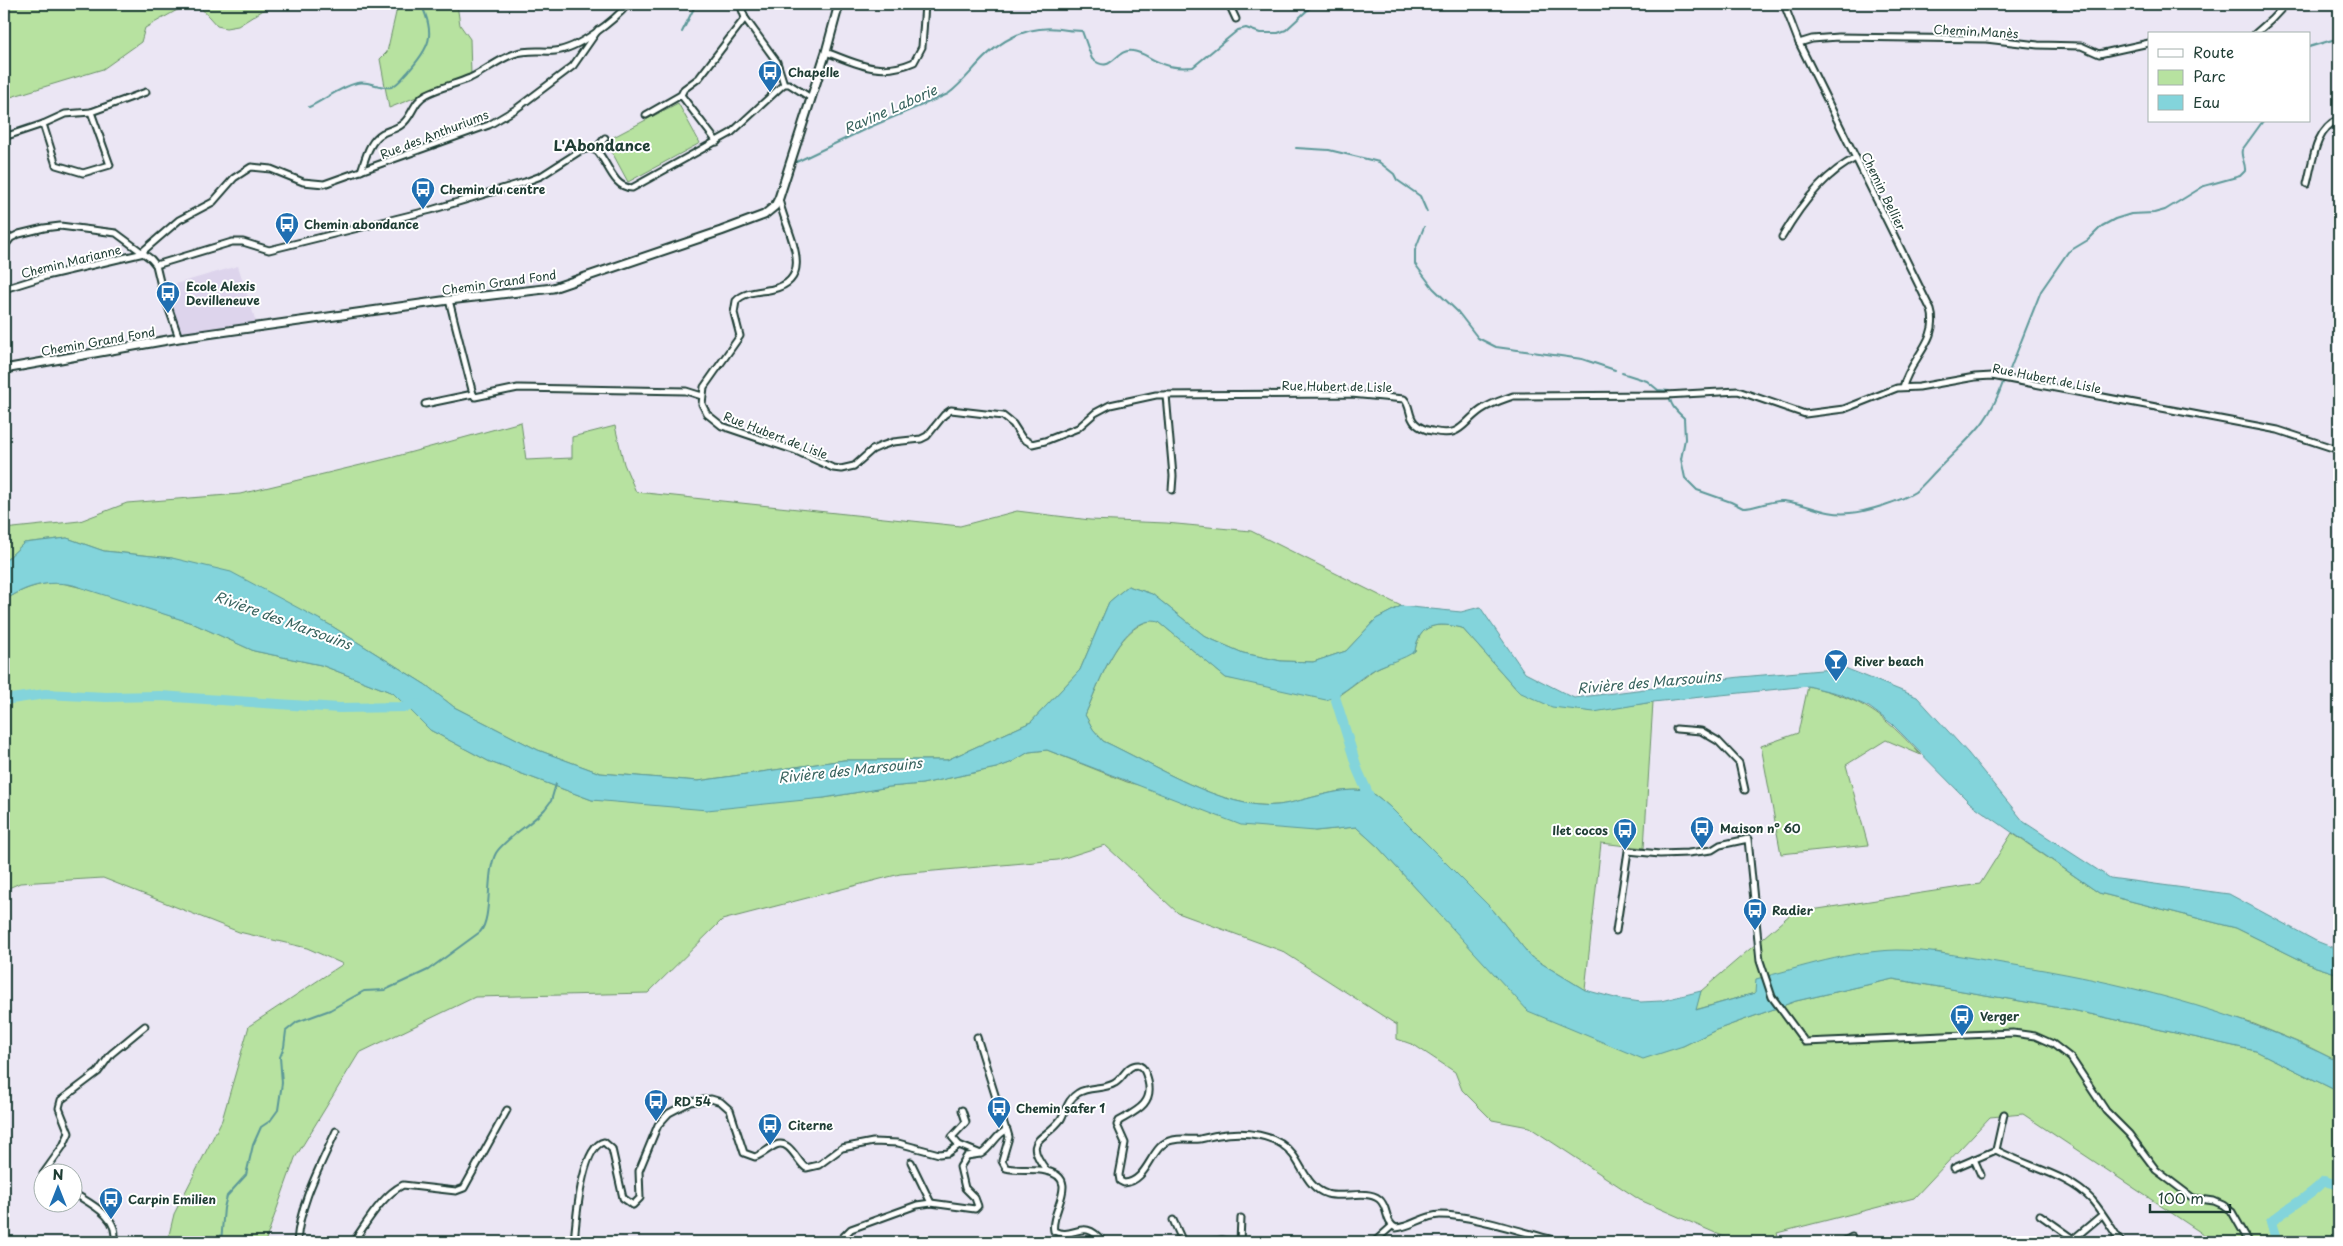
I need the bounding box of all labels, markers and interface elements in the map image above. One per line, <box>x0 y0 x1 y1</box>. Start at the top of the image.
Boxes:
street label: Chemin Manès <box>1933 20 2020 42</box>
legend <box>2148 32 2310 122</box>
text: Route <box>2193 40 2234 63</box>
bus stop icon: Chapelle <box>757 59 783 93</box>
place label: Chapelle <box>788 63 840 81</box>
text: Parc <box>2193 64 2226 87</box>
water label: Ravine Laborie <box>840 78 942 139</box>
text: Eau <box>2193 90 2220 113</box>
street label: Rue des Anthuriums <box>377 105 491 163</box>
district label: L'Abondance <box>553 133 651 156</box>
street label: Chemin Bellier <box>1857 149 1911 233</box>
bus stop icon: Chemin du centre <box>410 176 436 210</box>
place label: Chemin du centre <box>440 180 546 198</box>
bus stop icon: Chemin abondance <box>274 211 300 245</box>
place label: Chemin abondance <box>304 215 419 233</box>
street label: Chemin Marianne <box>19 240 123 282</box>
street label: Chemin Grand Fond <box>441 265 557 299</box>
place label: Ecole Alexis Devilleneuve <box>186 277 260 309</box>
bus stop icon: Ecole Alexis Devilleneuve <box>155 280 181 314</box>
street label: Chemin Grand Fond <box>40 322 156 360</box>
street label: Rue Hubert de Lisle <box>1991 359 2103 397</box>
street label: Rue Hubert de Lisle <box>1282 376 1393 396</box>
street label: Rue Hubert de Lisle <box>721 407 831 463</box>
water label: Rivière des Marsouins <box>212 585 356 655</box>
bar icon: River beach <box>1823 648 1849 682</box>
place label: River beach <box>1854 652 1924 670</box>
water label: Rivière des Marsouins <box>1576 665 1723 699</box>
water label: Rivière des Marsouins <box>777 752 925 788</box>
bus stop icon: Maison n° 60 <box>1689 815 1715 849</box>
bus stop icon: Ilet cocos <box>1612 817 1638 851</box>
place label: Maison n° 60 <box>1720 819 1801 837</box>
place label: Ilet cocos <box>1552 821 1608 839</box>
bus stop icon: Radier <box>1742 897 1768 931</box>
place label: Radier <box>1772 901 1814 919</box>
bus stop icon: Verger <box>1949 1003 1975 1037</box>
place label: Verger <box>1980 1007 2020 1025</box>
bus stop icon: RD 54 <box>643 1088 669 1122</box>
place label: RD 54 <box>674 1092 711 1110</box>
bus stop icon: Chemin safer 1 <box>986 1095 1012 1129</box>
place label: Chemin safer 1 <box>1016 1099 1105 1117</box>
bus stop icon: Citerne <box>757 1112 783 1146</box>
place label: Citerne <box>788 1116 833 1134</box>
north arrow <box>32 1164 82 1214</box>
text: N <box>52 1164 64 1185</box>
scale bar <box>2150 1181 2230 1213</box>
bus stop icon: Carpin Emilien <box>98 1186 124 1220</box>
text: 100 m <box>2158 1186 2204 1209</box>
place label: Carpin Emilien <box>128 1190 216 1208</box>

